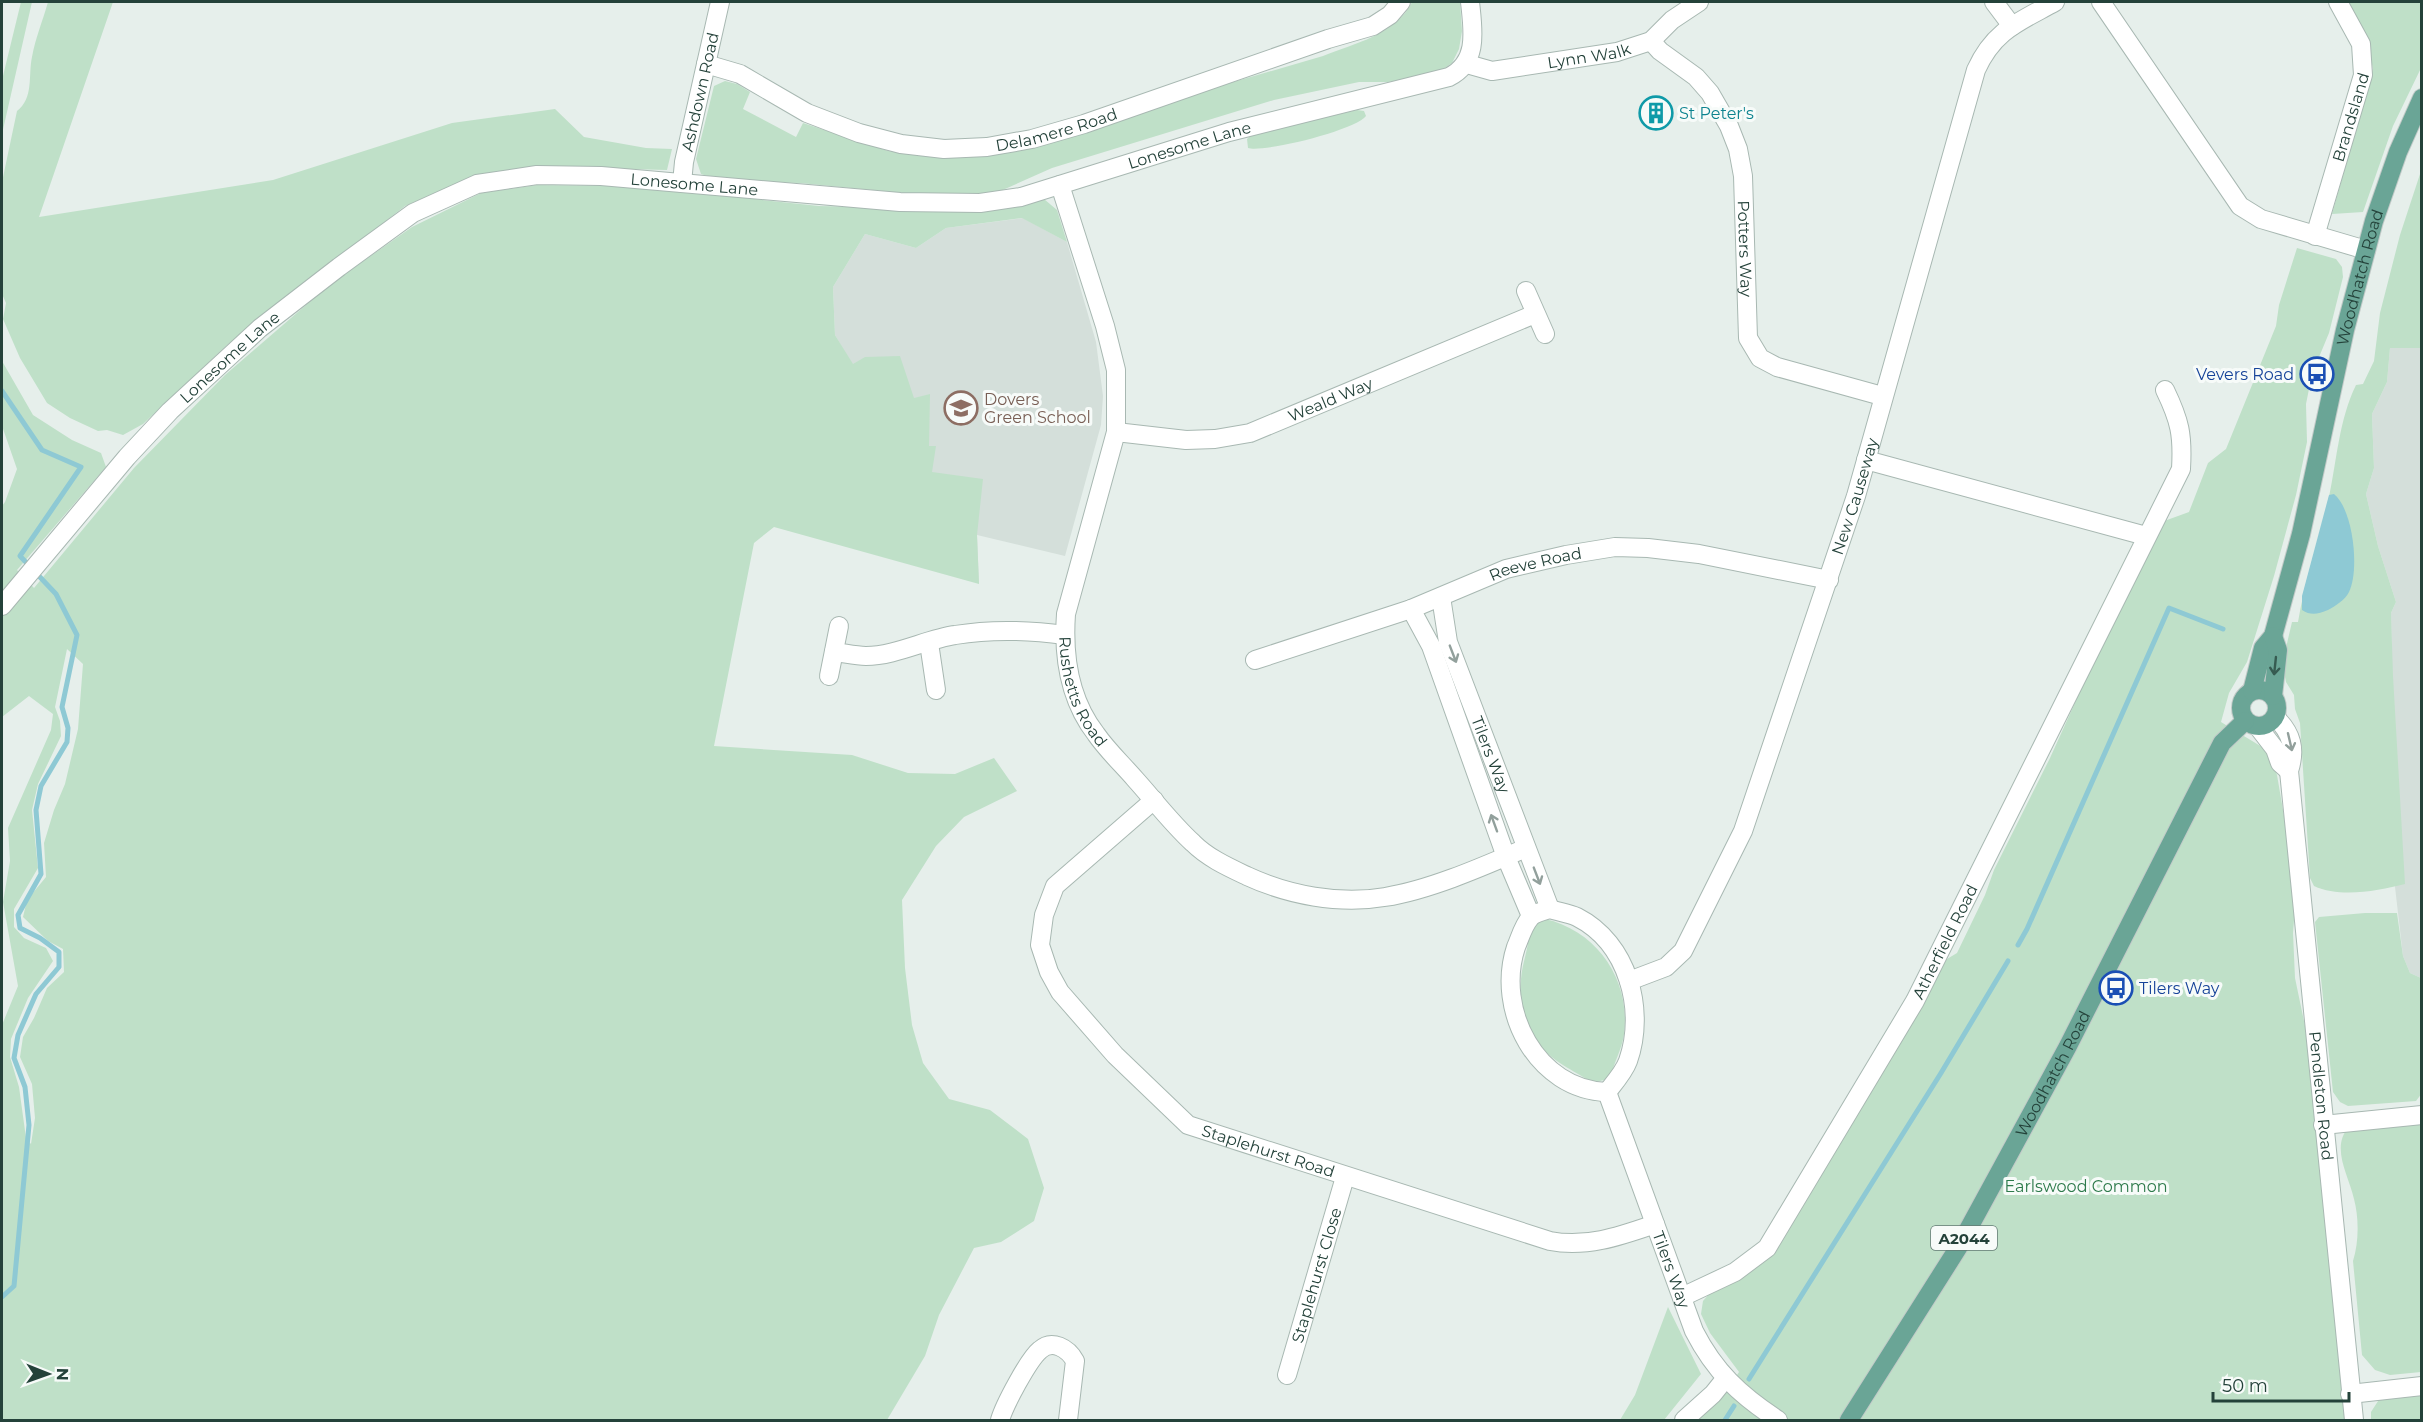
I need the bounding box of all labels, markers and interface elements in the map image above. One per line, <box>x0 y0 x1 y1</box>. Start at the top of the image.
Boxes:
street label: Ashdown Road <box>677 30 722 153</box>
street label: Lynn Walk <box>1546 39 1633 72</box>
street label: Brandsland <box>2328 70 2373 164</box>
building icon: St Peter's <box>1638 95 1674 131</box>
street label: Delamere Road <box>994 104 1120 155</box>
place label: St Peter's <box>1679 104 1754 123</box>
street label: Lonesome Lane <box>1125 117 1253 173</box>
street label: Lonesome Lane <box>630 169 759 199</box>
street label: Potters Way <box>1734 200 1756 298</box>
street label: Woodhatch Road <box>2332 207 2387 347</box>
street label: Lonesome Lane <box>176 307 283 407</box>
bus stop icon: Vevers Road <box>2299 356 2335 392</box>
place label: Vevers Road <box>2196 365 2294 384</box>
street label: Weald Way <box>1285 373 1376 426</box>
school or university icon: Dovers Green School <box>943 390 979 426</box>
place label: Dovers Green School <box>984 390 1091 427</box>
street label: New Causeway <box>1827 435 1881 557</box>
street label: Reeve Road <box>1486 543 1583 585</box>
street label: Rushetts Road <box>1056 636 1111 750</box>
one-way arrow <box>1448 645 1459 663</box>
one-way arrow <box>2270 655 2281 675</box>
street label: Tilers Way <box>1468 713 1514 796</box>
one-way arrow <box>2285 732 2296 751</box>
one-way arrow <box>1488 814 1499 833</box>
one-way arrow <box>1532 866 1543 885</box>
street label: Atherfield Road <box>1908 881 1981 1002</box>
bus stop icon: Tilers Way <box>2098 970 2134 1006</box>
place label: Tilers Way <box>2139 979 2220 998</box>
street label: Woodhatch Road <box>2011 1007 2094 1140</box>
street label: Pendleton Road <box>2306 1030 2337 1161</box>
street label: Staplehurst Road <box>1200 1121 1337 1181</box>
park label: Earlswood Common <box>2004 1177 2168 1196</box>
street label: Staplehurst Close <box>1287 1205 1345 1345</box>
road number: A2044 <box>1931 1226 1997 1250</box>
street label: Tilers Way <box>1649 1228 1694 1311</box>
north arrow <box>18 1344 78 1404</box>
scale bar <box>2213 1365 2350 1403</box>
text: N <box>53 1368 72 1381</box>
text: 50 m <box>2222 1375 2268 1397</box>

